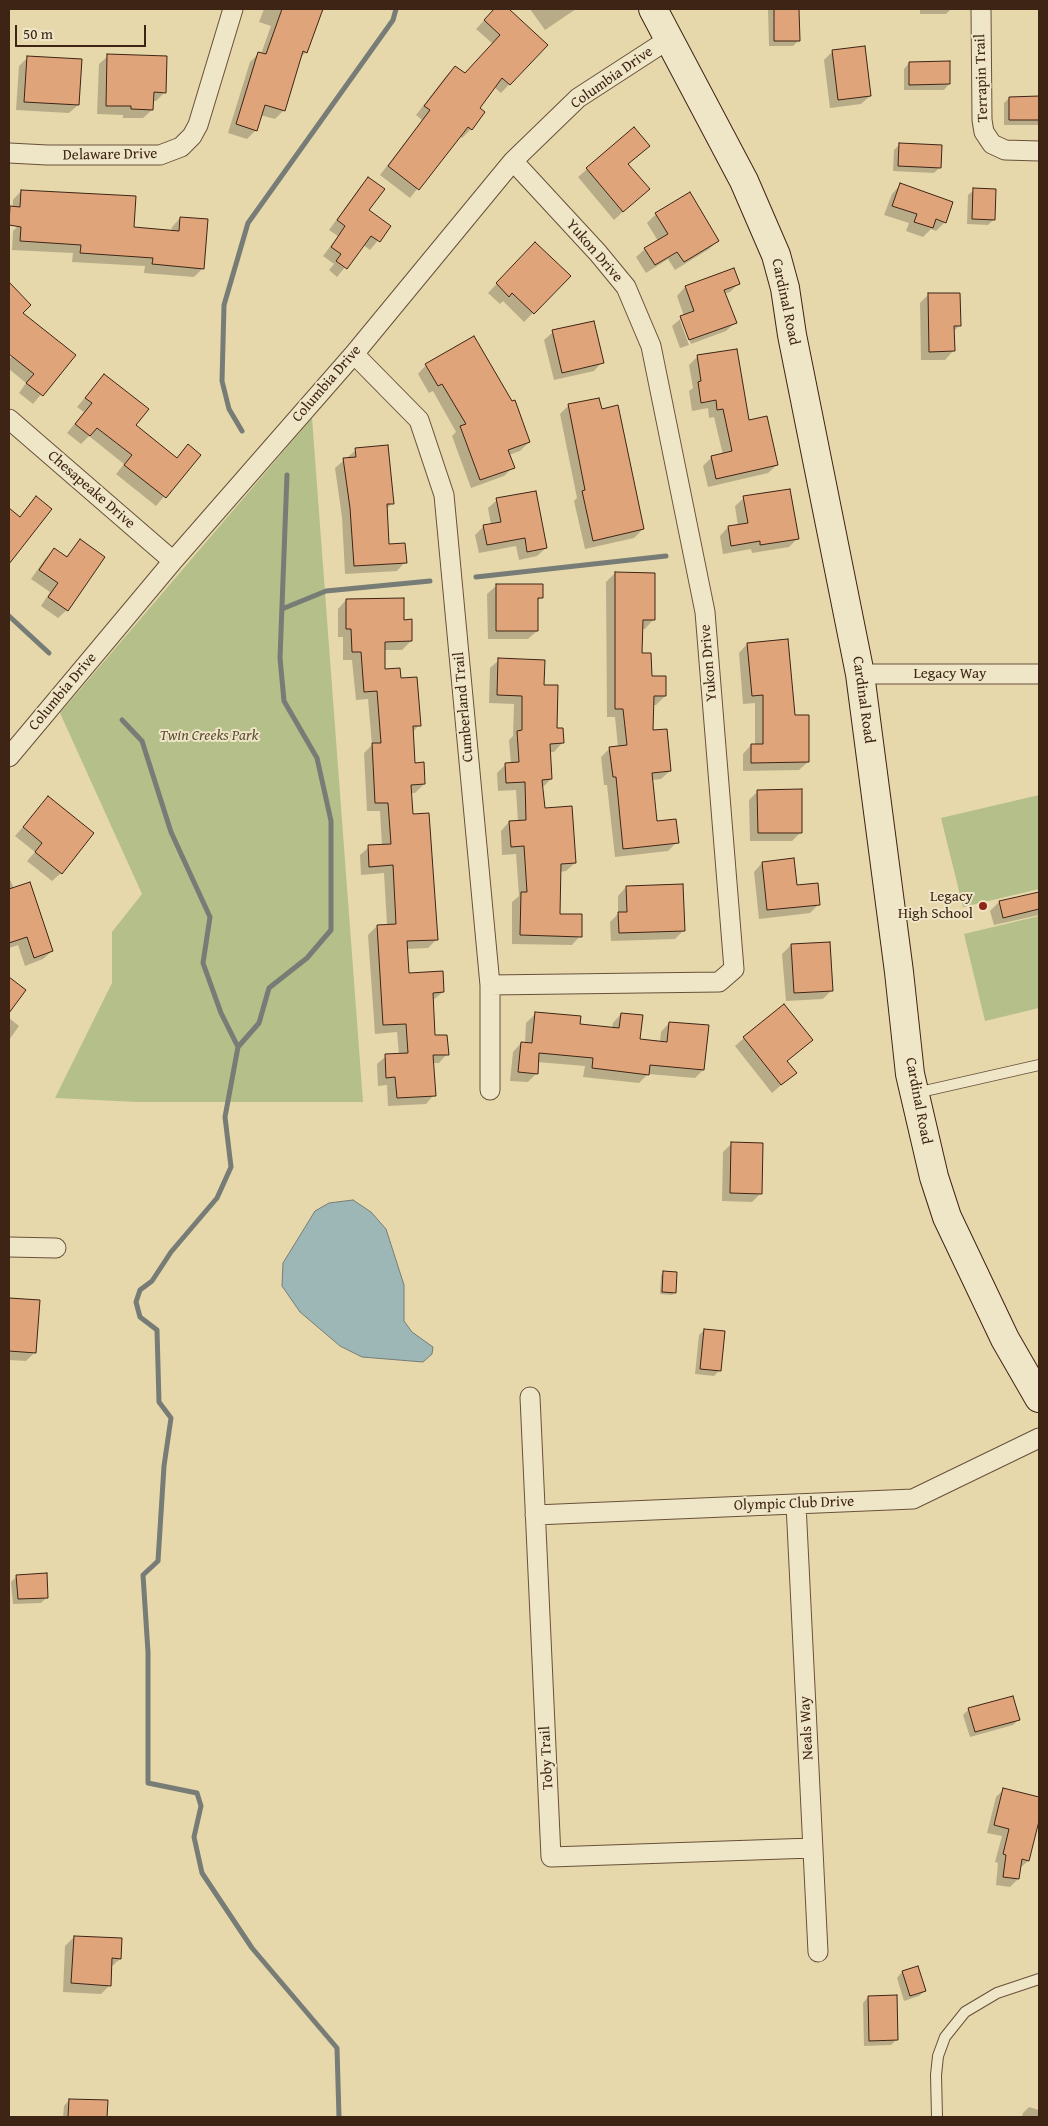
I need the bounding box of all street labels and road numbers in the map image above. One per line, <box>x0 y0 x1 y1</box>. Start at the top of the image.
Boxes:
street label: Terrapin Trail <box>971 34 993 122</box>
street label: Columbia Drive <box>567 43 657 113</box>
street label: Delaware Drive <box>63 145 157 165</box>
street label: Yukon Drive <box>562 216 626 286</box>
street label: Cardinal Road <box>767 257 803 347</box>
street label: Columbia Drive <box>289 342 365 426</box>
street label: Chesapeake Drive <box>44 447 138 533</box>
street label: Yukon Drive <box>697 624 721 702</box>
street label: Columbia Drive <box>25 649 101 735</box>
street label: Cumberland Trail <box>450 651 478 763</box>
street label: Cardinal Road <box>848 655 878 745</box>
street label: Legacy Way <box>913 665 987 683</box>
street label: Cardinal Road <box>901 1056 935 1146</box>
street label: Olympic Club Drive <box>733 1493 855 1515</box>
street label: Neals Way <box>796 1696 818 1760</box>
street label: Toby Trail <box>536 1726 558 1790</box>

